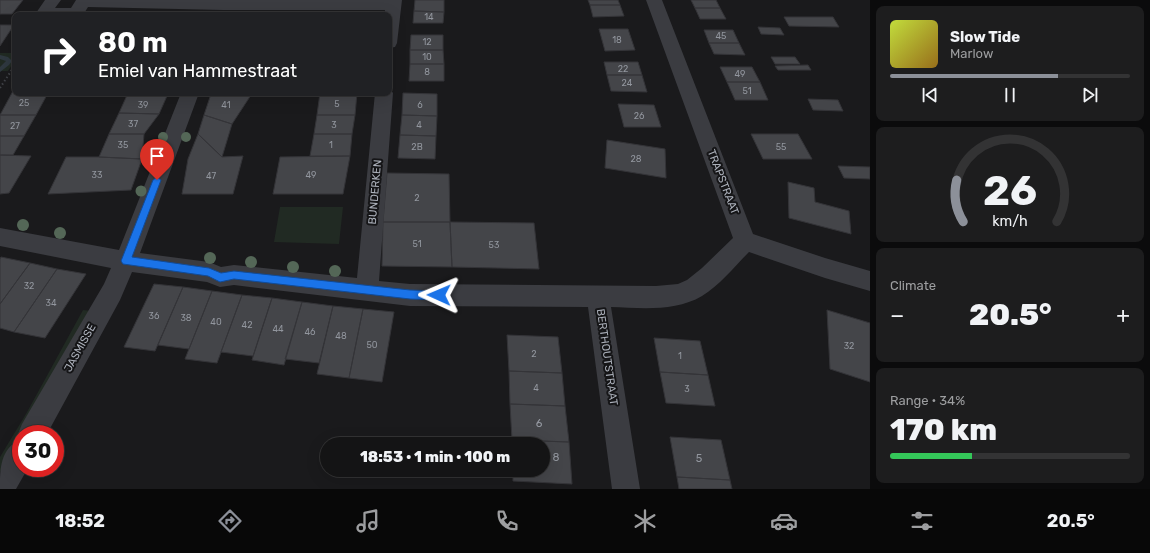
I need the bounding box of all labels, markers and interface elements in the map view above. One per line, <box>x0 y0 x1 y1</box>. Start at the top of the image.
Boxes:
house number: 14 <box>424 12 434 22</box>
text: 80 m <box>98 26 168 59</box>
icon: right <box>32 28 84 80</box>
text: Slow Tide <box>950 28 1020 46</box>
house number: 45 <box>716 31 726 41</box>
house number: 18 <box>612 35 622 45</box>
house number: 12 <box>422 37 432 47</box>
text: Marlow <box>950 46 993 61</box>
house number: 10 <box>422 52 432 62</box>
text: Emiel van Hammestraat <box>98 60 297 82</box>
house number: 22 <box>618 64 628 74</box>
house number: 8 <box>424 67 430 77</box>
house number: 49 <box>735 69 745 79</box>
house number: 24 <box>622 78 633 88</box>
icon: previous <box>919 84 941 106</box>
icon: pause <box>999 84 1021 106</box>
icon: next <box>1079 84 1101 106</box>
house number: 51 <box>742 86 752 96</box>
house number: 25 <box>19 98 29 108</box>
house number: 5 <box>334 99 340 109</box>
house number: 39 <box>138 100 148 110</box>
house number: 41 <box>221 100 231 110</box>
house number: 6 <box>417 100 423 110</box>
house number: 26 <box>634 111 645 121</box>
house number: 37 <box>128 119 138 129</box>
house number: 3 <box>331 120 337 130</box>
house number: 4 <box>416 120 422 130</box>
house number: 27 <box>10 121 20 131</box>
pin <box>140 139 174 180</box>
house number: 35 <box>118 140 128 150</box>
house number: 1 <box>329 140 333 150</box>
house number: 2B <box>411 142 423 152</box>
house number: 55 <box>776 142 786 152</box>
icon: arrive <box>146 145 168 167</box>
street label: TRAPSTRAAT <box>705 148 742 217</box>
house number: 28 <box>630 154 642 164</box>
street label: BUNDERKEN <box>366 159 384 225</box>
text: 26 <box>983 166 1037 215</box>
house number: 33 <box>92 170 102 180</box>
house number: 49 <box>306 170 316 180</box>
house number: 47 <box>206 171 216 181</box>
house number: 2 <box>414 193 420 203</box>
text: km/h <box>992 213 1028 230</box>
house number: 51 <box>412 239 422 249</box>
house number: 53 <box>489 240 499 250</box>
position arrow <box>418 274 460 316</box>
text: Climate <box>890 278 936 293</box>
house number: 32 <box>24 281 34 291</box>
text: 20.5° <box>969 297 1052 333</box>
house number: 34 <box>46 298 57 308</box>
text: − <box>890 302 904 329</box>
text: + <box>1116 302 1130 329</box>
street label: BERTHOUTSTRAAT <box>594 308 620 407</box>
house number: 36 <box>149 311 160 321</box>
house number: 38 <box>180 313 192 323</box>
house number: 40 <box>210 317 222 327</box>
house number: 42 <box>242 320 252 330</box>
street label: JASMISSE <box>61 321 99 374</box>
house number: 44 <box>272 324 284 334</box>
house number: 46 <box>304 327 316 337</box>
house number: 48 <box>335 331 347 341</box>
house number: 50 <box>366 340 378 350</box>
house number: 32 <box>844 341 854 351</box>
house number: 2 <box>531 349 537 359</box>
house number: 1 <box>678 351 682 361</box>
house number: 4 <box>533 383 539 393</box>
house number: 3 <box>684 384 690 394</box>
text: Range · 34% <box>890 393 965 408</box>
text: 170 km <box>890 412 997 448</box>
house number: 6 <box>536 417 543 430</box>
speed limit sign: 30 <box>12 425 64 477</box>
text: 18:53 · 1 min · 100 m <box>360 448 510 466</box>
house number: 8 <box>553 451 560 464</box>
house number: 5 <box>696 452 703 465</box>
icon: directions <box>216 507 244 535</box>
icon: music <box>354 507 382 535</box>
icon: phone <box>493 507 521 535</box>
icon: climate <box>631 507 659 535</box>
icon: car <box>770 507 798 535</box>
icon: filters <box>908 507 936 535</box>
text: 18:52 <box>55 510 105 532</box>
text: 20.5° <box>1047 510 1095 532</box>

